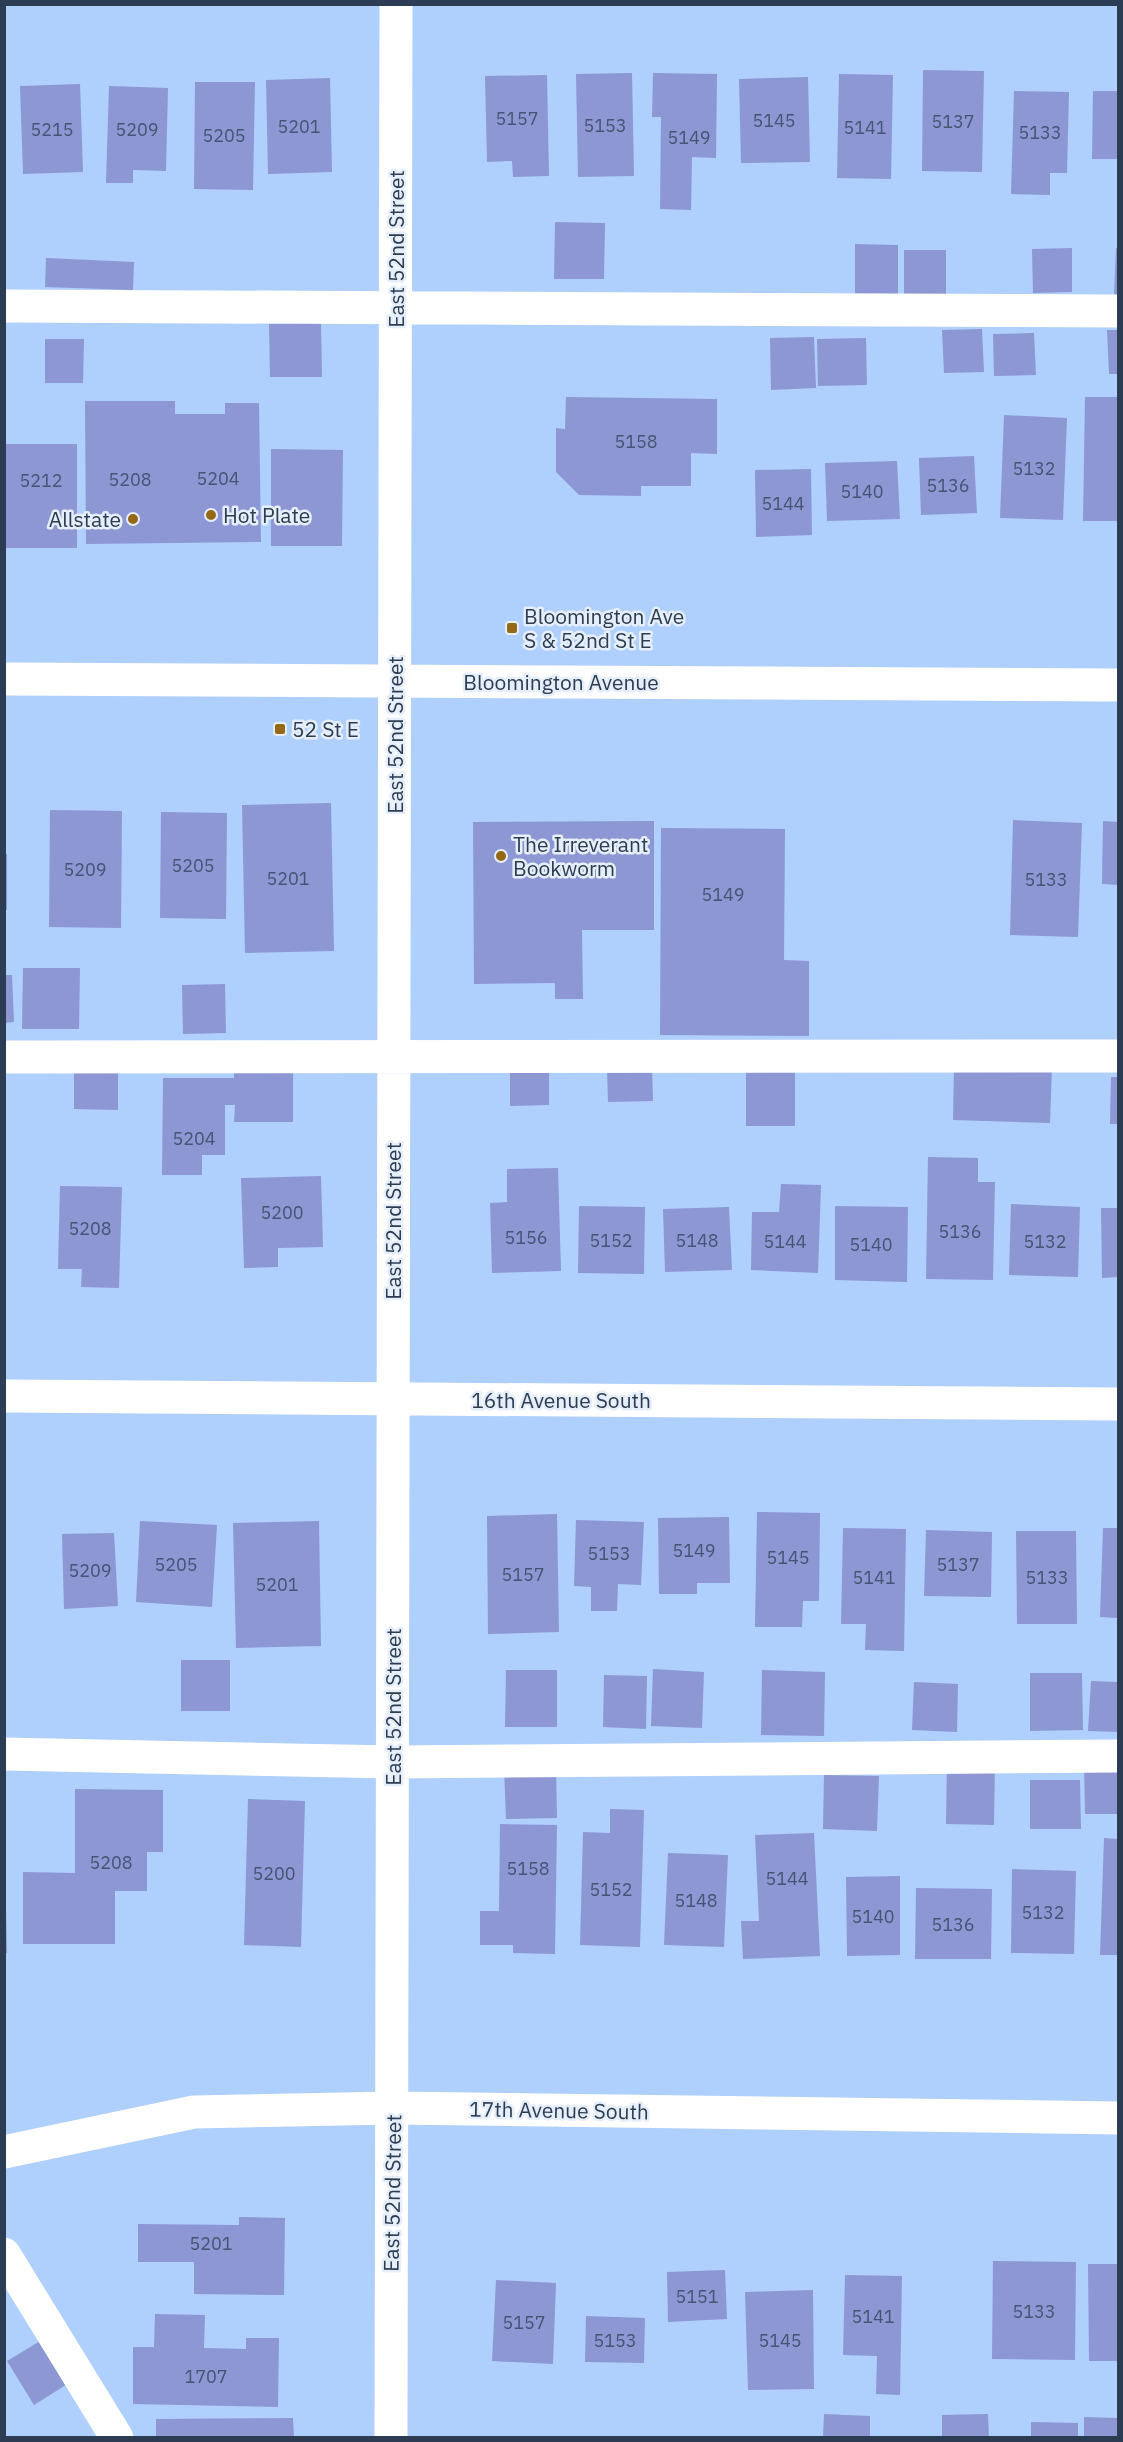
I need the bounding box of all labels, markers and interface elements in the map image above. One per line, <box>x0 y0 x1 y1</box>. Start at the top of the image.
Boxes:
house number: 5157 <box>495 107 539 130</box>
house number: 5145 <box>752 109 796 132</box>
house number: 5137 <box>931 110 975 133</box>
house number: 5153 <box>583 114 627 137</box>
house number: 5201 <box>277 115 321 138</box>
house number: 5141 <box>843 116 887 139</box>
house number: 5215 <box>30 118 74 141</box>
house number: 5209 <box>115 118 159 141</box>
house number: 5133 <box>1018 121 1062 144</box>
house number: 5205 <box>202 124 246 147</box>
house number: 5149 <box>667 126 711 149</box>
street label: East 52nd Street <box>382 170 410 328</box>
house number: 5158 <box>614 430 658 453</box>
house number: 5132 <box>1012 457 1056 480</box>
house number: 5204 <box>196 467 240 490</box>
house number: 5208 <box>108 468 152 491</box>
house number: 5212 <box>19 469 63 492</box>
house number: 5136 <box>926 474 970 497</box>
house number: 5140 <box>840 480 884 503</box>
house number: 5144 <box>761 492 805 515</box>
place label: Hot Plate <box>223 501 310 529</box>
place label: Allstate <box>49 505 121 533</box>
marker: Hot Plate <box>204 508 218 522</box>
marker: Allstate <box>126 512 140 526</box>
place label: Bloomington Ave S & 52nd St E <box>524 602 684 654</box>
marker: Bloomington Ave S & 52nd St E <box>505 621 519 635</box>
street label: East 52nd Street <box>381 656 409 814</box>
street label: Bloomington Avenue <box>463 668 659 696</box>
place label: 52 St E <box>292 715 359 743</box>
marker: 52 St E <box>273 722 287 736</box>
place label: The Irreverant Bookworm <box>513 830 648 882</box>
marker: The Irreverant Bookworm <box>494 849 508 863</box>
house number: 5205 <box>171 854 215 877</box>
house number: 5209 <box>63 858 107 881</box>
house number: 5201 <box>266 867 310 890</box>
house number: 5133 <box>1024 868 1068 891</box>
house number: 5149 <box>701 883 745 906</box>
house number: 5204 <box>172 1127 216 1150</box>
street label: East 52nd Street <box>379 1142 407 1300</box>
house number: 5200 <box>260 1201 304 1224</box>
house number: 5208 <box>68 1217 112 1240</box>
house number: 5136 <box>938 1220 982 1243</box>
house number: 5156 <box>504 1226 548 1249</box>
house number: 5152 <box>589 1229 633 1252</box>
house number: 5148 <box>675 1229 719 1252</box>
house number: 5144 <box>763 1230 807 1253</box>
house number: 5132 <box>1023 1230 1067 1253</box>
house number: 5140 <box>849 1233 893 1256</box>
street label: 16th Avenue South <box>471 1386 651 1414</box>
house number: 5149 <box>672 1539 716 1562</box>
house number: 5153 <box>587 1542 631 1565</box>
house number: 5145 <box>766 1546 810 1569</box>
house number: 5205 <box>154 1553 198 1576</box>
house number: 5137 <box>936 1553 980 1576</box>
house number: 5209 <box>68 1559 112 1582</box>
house number: 5157 <box>501 1563 545 1586</box>
house number: 5141 <box>852 1566 896 1589</box>
house number: 5133 <box>1025 1566 1069 1589</box>
house number: 5201 <box>255 1573 299 1596</box>
street label: East 52nd Street <box>379 1628 407 1786</box>
house number: 5208 <box>89 1851 133 1874</box>
house number: 5158 <box>506 1857 550 1880</box>
house number: 5200 <box>252 1862 296 1885</box>
house number: 5144 <box>765 1867 809 1890</box>
house number: 5152 <box>589 1878 633 1901</box>
house number: 5148 <box>674 1889 718 1912</box>
house number: 5132 <box>1021 1901 1065 1924</box>
house number: 5140 <box>851 1905 895 1928</box>
house number: 5136 <box>931 1913 975 1936</box>
street label: 17th Avenue South <box>469 2094 649 2126</box>
street label: East 52nd Street <box>377 2114 407 2272</box>
house number: 5201 <box>189 2232 233 2255</box>
house number: 5151 <box>675 2285 719 2308</box>
house number: 5133 <box>1012 2300 1056 2323</box>
house number: 5141 <box>851 2305 895 2328</box>
house number: 5157 <box>502 2311 546 2334</box>
house number: 5153 <box>593 2329 637 2352</box>
house number: 5145 <box>758 2329 802 2352</box>
house number: 1707 <box>184 2365 228 2388</box>

